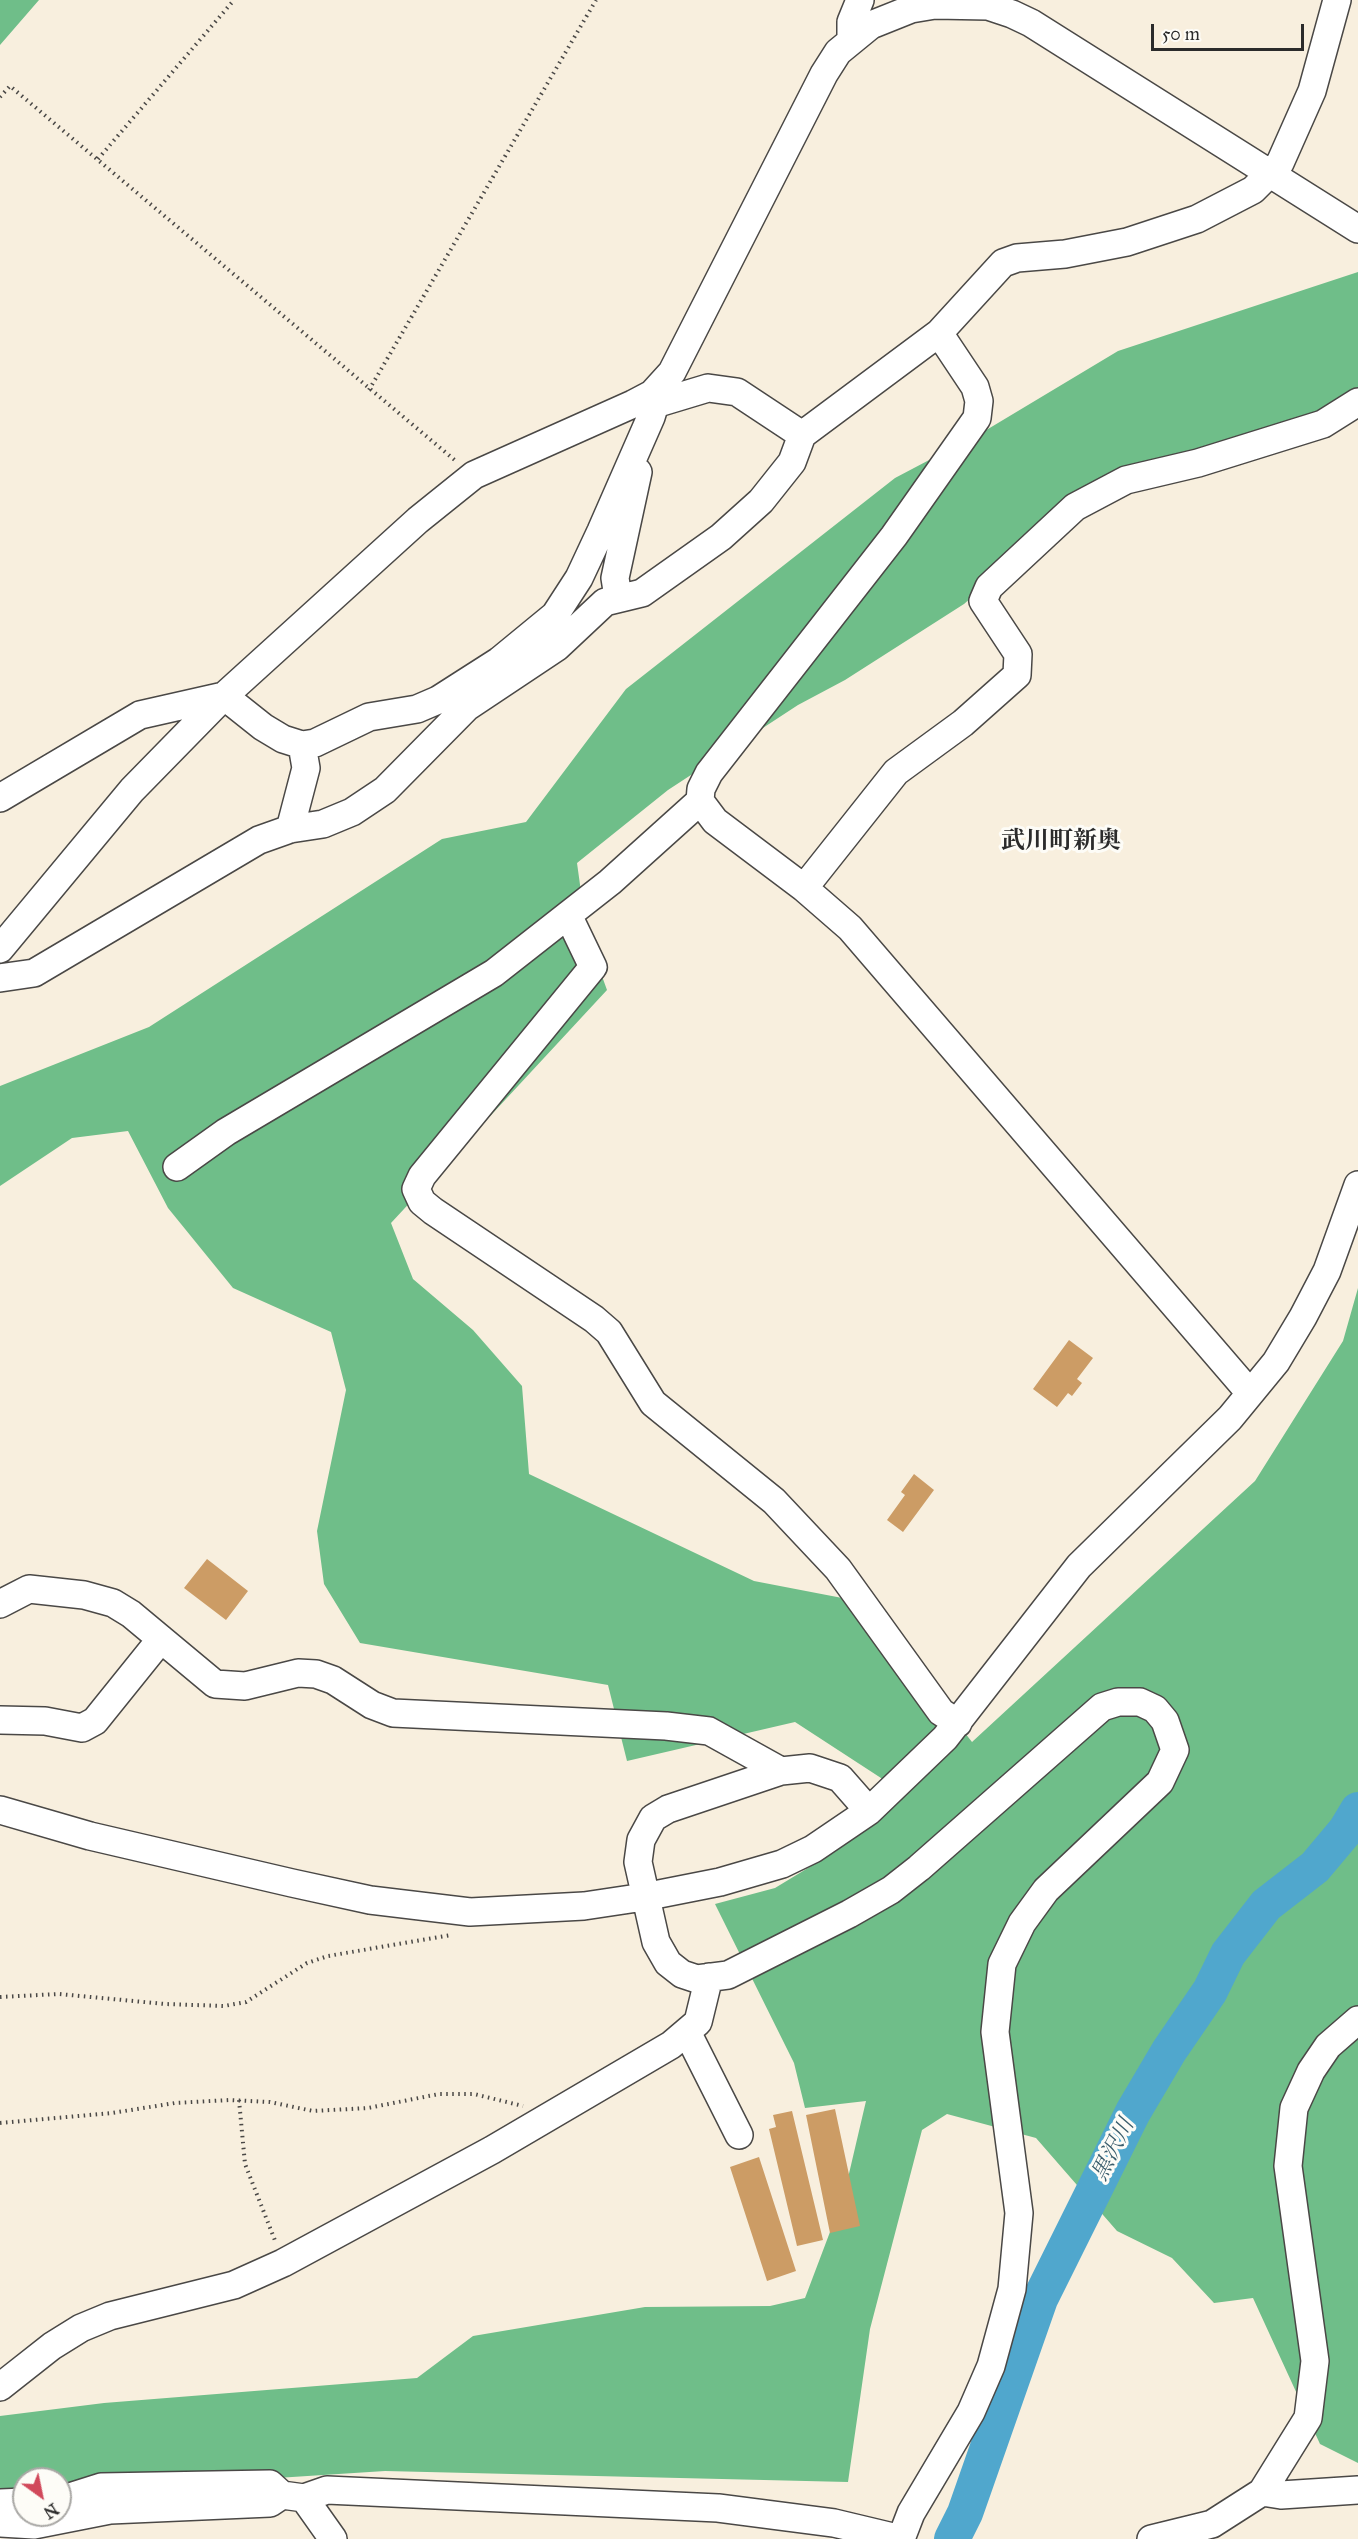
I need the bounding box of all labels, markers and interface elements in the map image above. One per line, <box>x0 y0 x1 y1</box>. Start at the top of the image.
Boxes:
scale bar <box>1154 12 1307 50</box>
text: 50 m <box>1162 23 1200 45</box>
district label: 武川町新奥 <box>1001 828 1121 856</box>
water label: 黒沢川 <box>1087 2115 1141 2185</box>
north arrow <box>12 2467 72 2527</box>
text: N <box>40 2499 62 2522</box>

